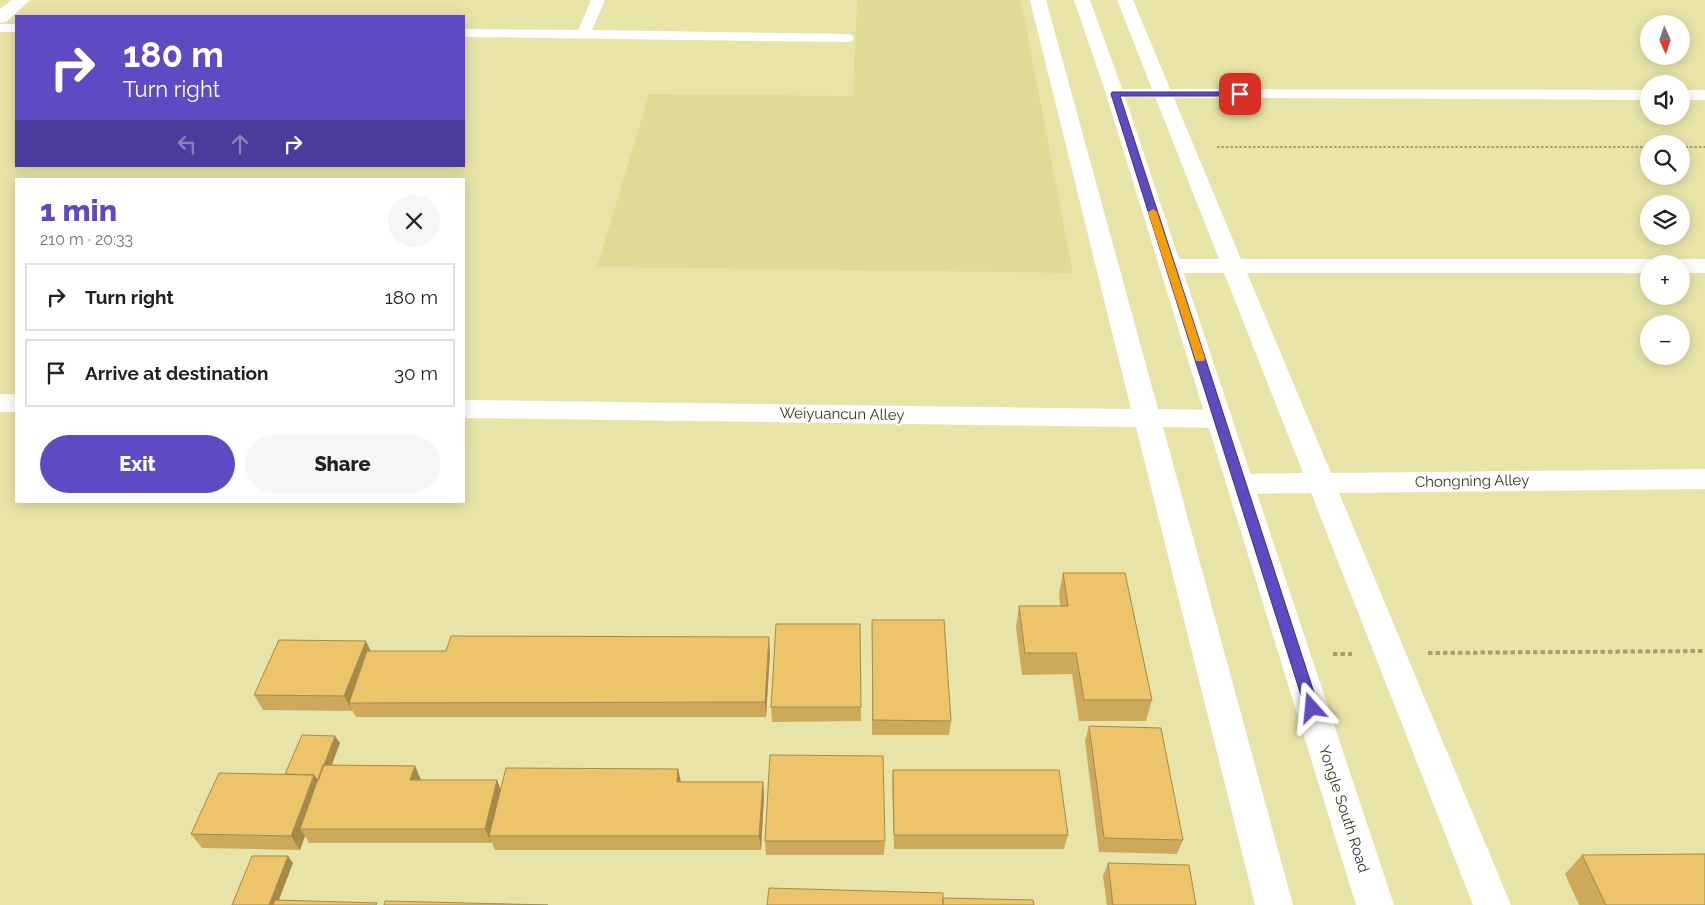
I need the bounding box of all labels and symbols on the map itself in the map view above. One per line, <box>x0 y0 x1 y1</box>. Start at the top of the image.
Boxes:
north arrow <box>1640 15 1690 65</box>
pin <box>1219 73 1261 115</box>
street label: Weiyuancun Alley <box>779 404 905 424</box>
street label: Chongning Alley <box>1415 471 1529 491</box>
position arrow <box>1285 681 1337 733</box>
street label: Yongle South Road <box>1315 743 1373 875</box>

